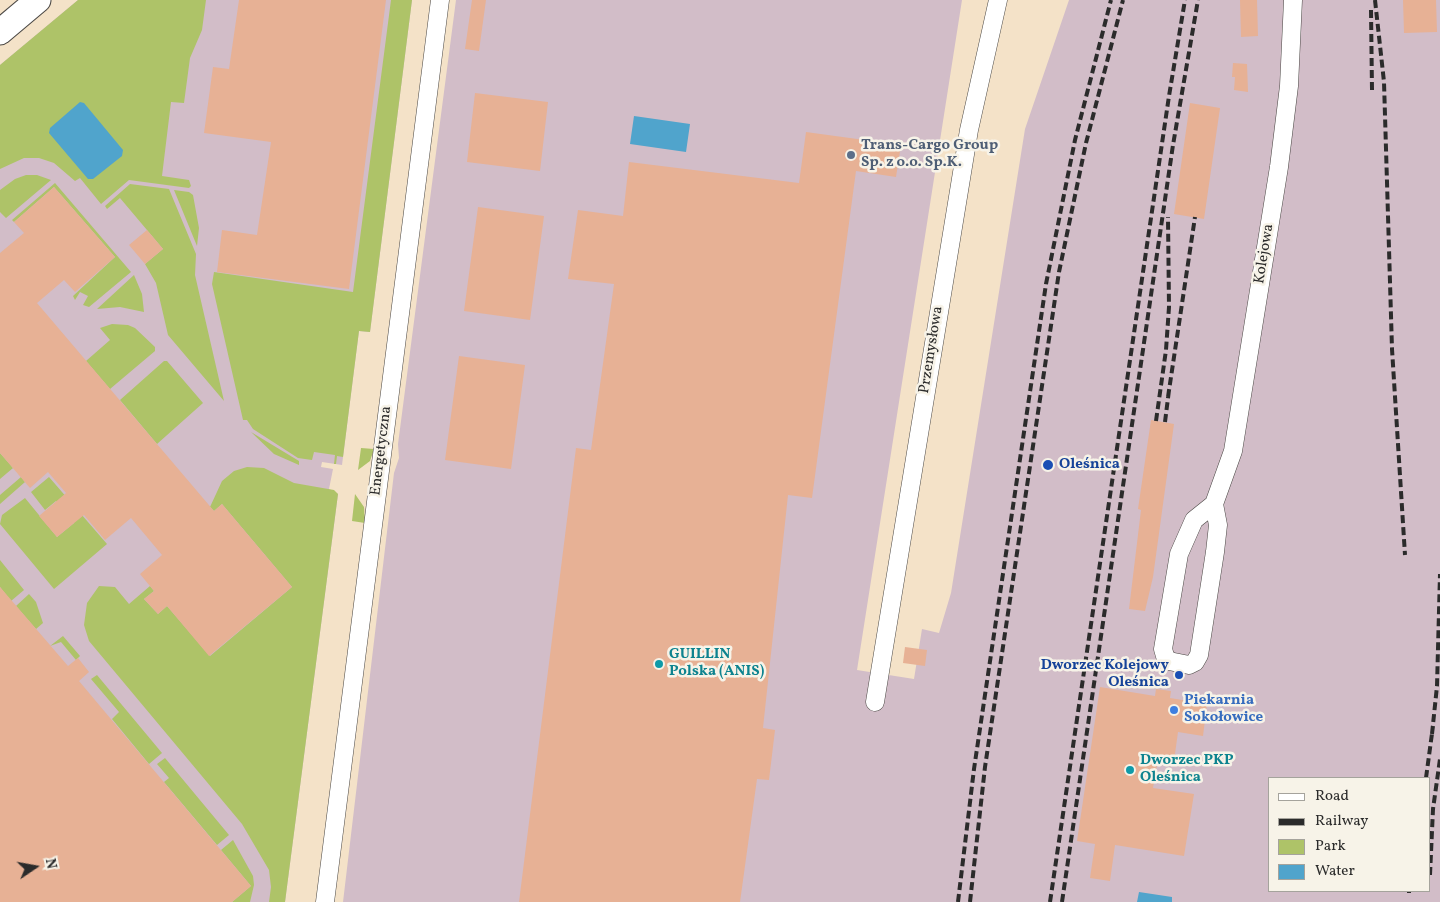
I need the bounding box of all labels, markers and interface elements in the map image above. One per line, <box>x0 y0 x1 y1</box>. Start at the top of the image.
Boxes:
place label: Trans-Cargo Group Sp. z o.o. Sp.K. <box>861 137 998 172</box>
marker: Trans-Cargo Group Sp. z o.o. Sp.K. <box>845 149 857 161</box>
street label: Kolejowa <box>1251 223 1279 285</box>
street label: Przemysłowa <box>916 305 948 395</box>
street label: Energetyczna <box>368 405 396 497</box>
place label: Oleśnica <box>1059 456 1120 474</box>
marker: Oleśnica <box>1041 458 1055 472</box>
place label: GUILLIN Polska (ANIS) <box>669 646 764 681</box>
place label: Dworzec Kolejowy Oleśnica <box>1041 657 1169 692</box>
marker: GUILLIN Polska (ANIS) <box>653 658 665 670</box>
marker: Dworzec Kolejowy Oleśnica <box>1173 669 1185 681</box>
place label: Piekarnia Sokołowice <box>1184 692 1263 727</box>
marker: Piekarnia Sokołowice <box>1168 704 1180 716</box>
place label: Dworzec PKP Oleśnica <box>1140 752 1234 787</box>
marker: Dworzec PKP Oleśnica <box>1124 764 1136 776</box>
legend <box>1268 777 1430 892</box>
text: Road <box>1315 786 1349 807</box>
text: Railway <box>1315 811 1368 832</box>
text: Park <box>1315 836 1346 857</box>
north arrow <box>10 842 60 892</box>
text: N <box>40 857 61 871</box>
text: Water <box>1315 861 1355 882</box>

